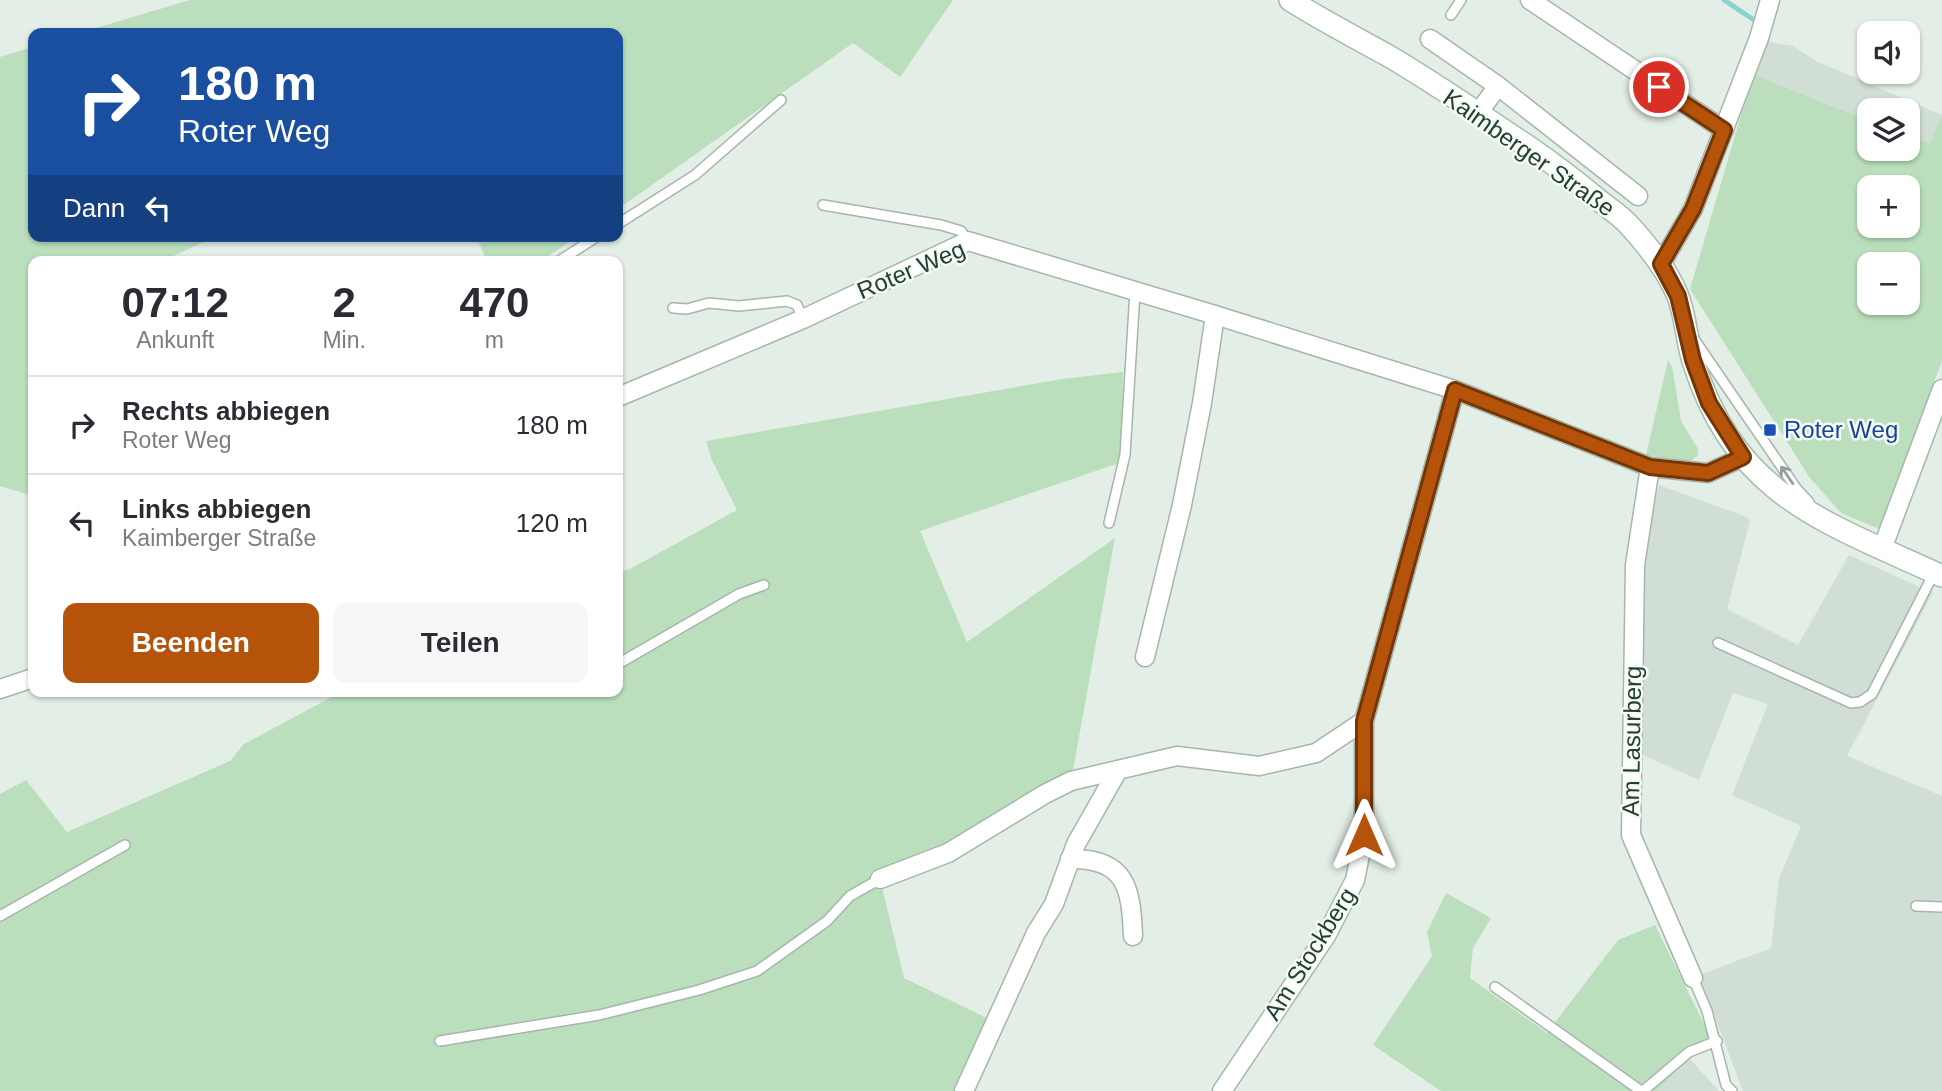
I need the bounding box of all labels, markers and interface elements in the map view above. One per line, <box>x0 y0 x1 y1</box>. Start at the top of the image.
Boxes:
map controls <box>1857 21 1920 315</box>
button: sound <box>1857 21 1920 84</box>
icon: right <box>63 56 154 147</box>
text: 180 m <box>178 56 317 110</box>
pin <box>1629 57 1689 117</box>
icon: arrive <box>1640 68 1678 106</box>
street label: Kaimberger Straße <box>1439 83 1620 222</box>
button: layers <box>1857 98 1920 161</box>
text: Roter Weg <box>178 113 330 149</box>
button: + <box>1857 175 1920 238</box>
icon: left <box>139 189 177 227</box>
text: Dann <box>63 193 125 223</box>
street label: Roter Weg <box>853 235 969 304</box>
button: − <box>1857 252 1920 315</box>
text: 07:12 <box>122 279 229 326</box>
text: 2 <box>332 279 356 326</box>
text: 470 <box>459 279 529 326</box>
text: Ankunft <box>136 327 214 353</box>
text: Min. <box>322 327 366 353</box>
text: m <box>485 327 504 353</box>
text: Rechts abbiegen <box>122 396 330 426</box>
icon: right <box>63 406 101 444</box>
text: 180 m <box>516 410 588 440</box>
place label: Roter Weg <box>1784 416 1898 443</box>
marker: Roter Weg <box>1762 422 1778 438</box>
text: Roter Weg <box>122 427 232 453</box>
one-way arrow <box>1780 466 1794 485</box>
text: Links abbiegen <box>122 494 311 524</box>
icon: left <box>63 504 101 542</box>
text: 120 m <box>516 508 588 538</box>
text: Kaimberger Straße <box>122 525 316 551</box>
button: Beenden <box>63 603 319 683</box>
button: Teilen <box>333 603 588 683</box>
street label: Am Lasurberg <box>1617 665 1646 817</box>
position arrow <box>1327 798 1401 872</box>
street label: Am Stockberg <box>1258 883 1361 1025</box>

